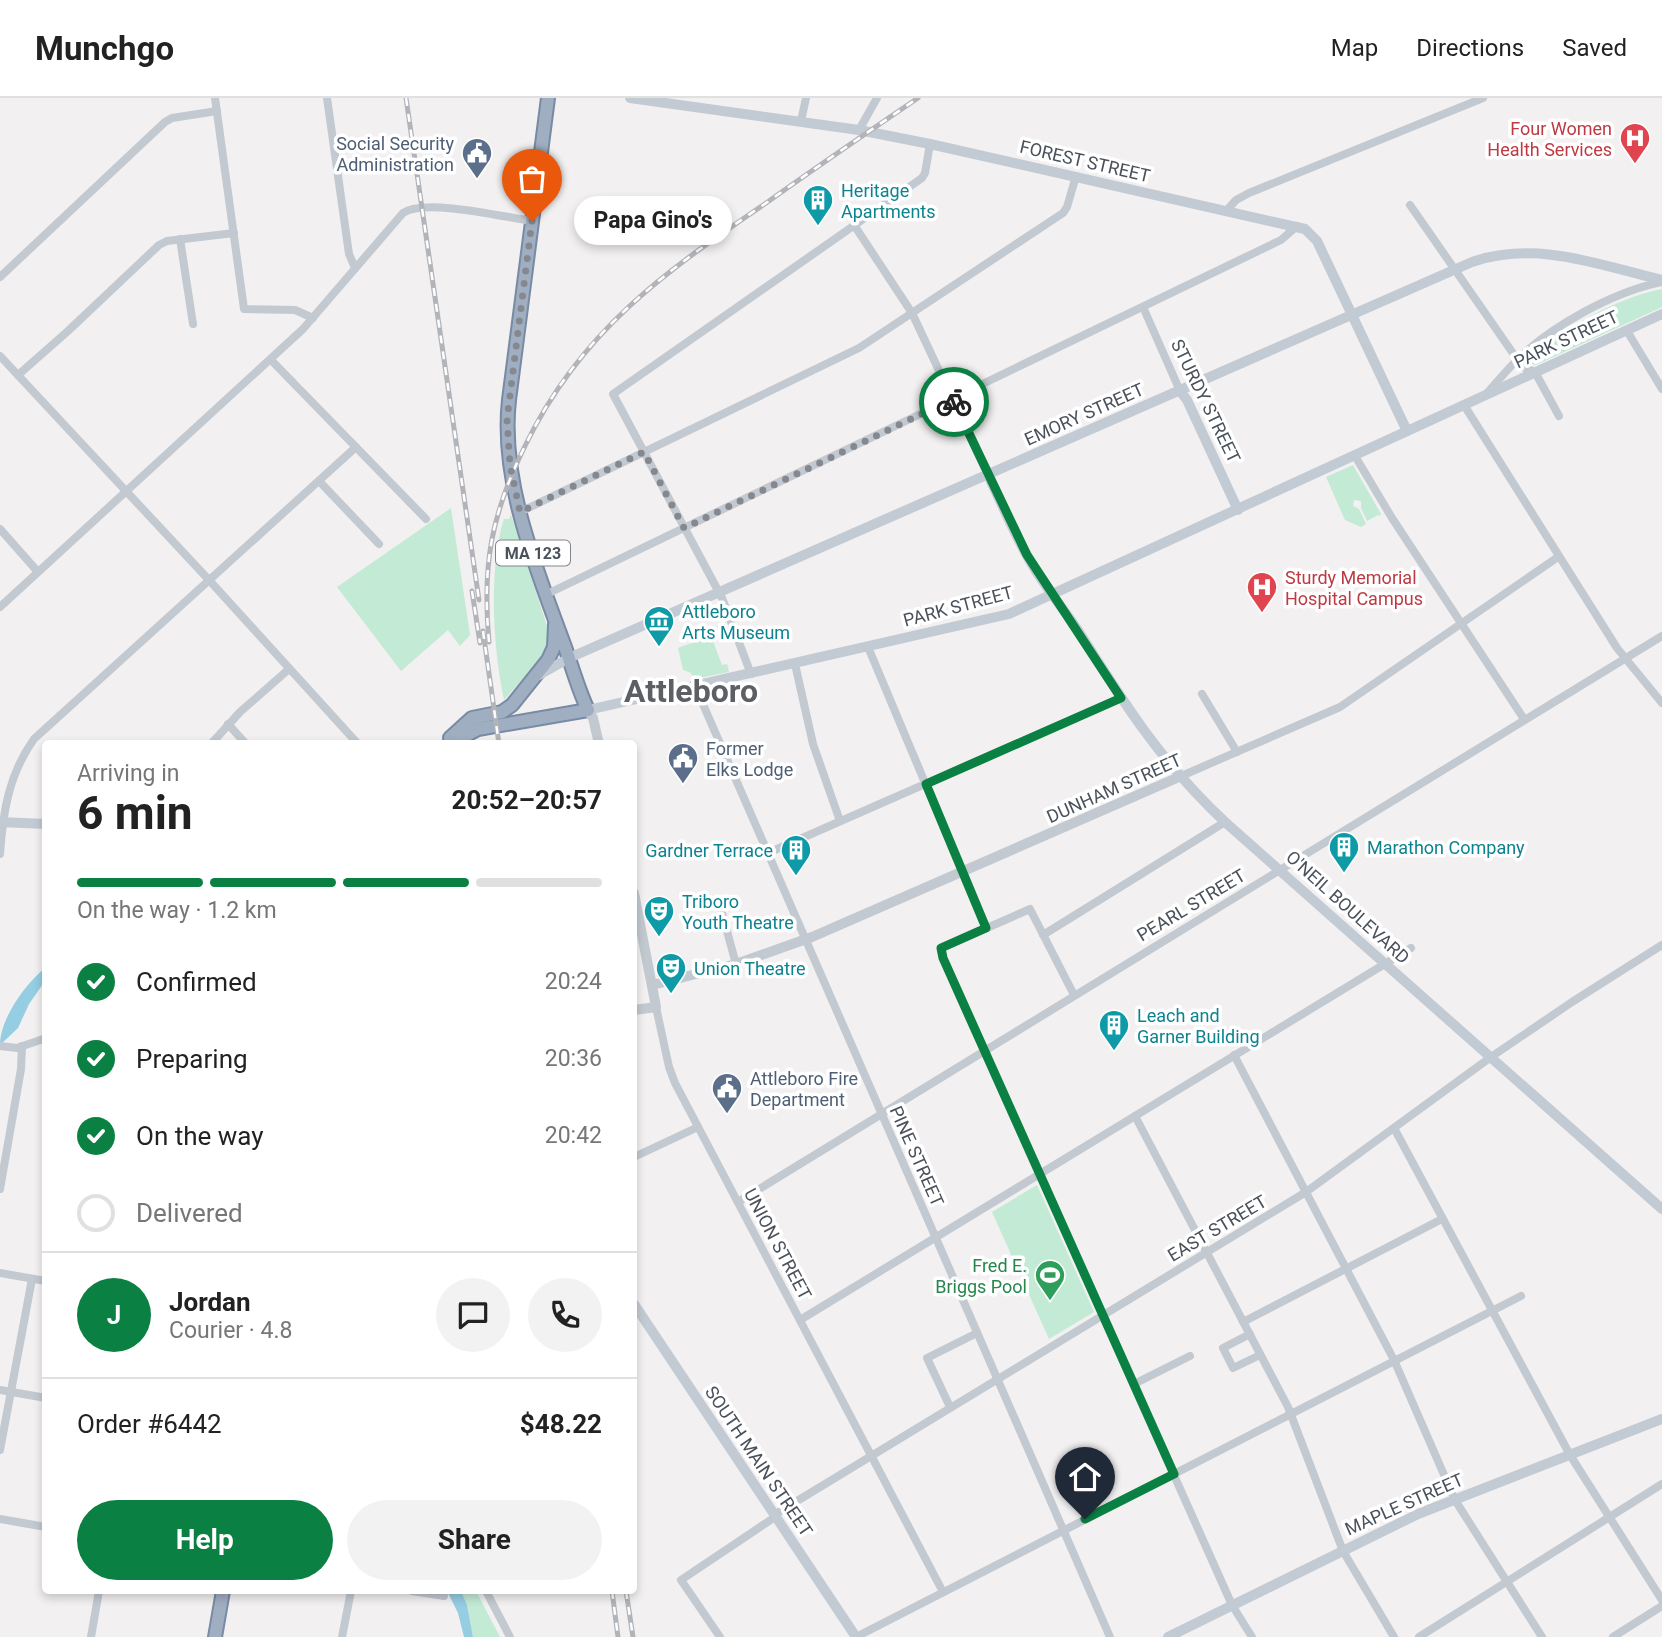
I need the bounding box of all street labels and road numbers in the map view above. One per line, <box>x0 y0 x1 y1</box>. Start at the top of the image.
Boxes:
street label: FOREST STREET <box>1018 136 1152 186</box>
street label: PARK STREET <box>1511 306 1622 372</box>
street label: STURDY STREET <box>1167 336 1245 466</box>
street label: EMORY STREET <box>1021 378 1147 450</box>
road number: MA 123 <box>496 540 570 566</box>
street label: PARK STREET <box>901 581 1015 631</box>
street label: DUNHAM STREET <box>1043 749 1185 827</box>
street label: O'NEIL BOULEVARD <box>1282 846 1414 968</box>
street label: PEARL STREET <box>1133 864 1249 946</box>
street label: PINE STREET <box>886 1103 949 1210</box>
street label: UNION STREET <box>740 1185 816 1303</box>
street label: EAST STREET <box>1164 1190 1270 1266</box>
street label: SOUTH MAIN STREET <box>701 1382 817 1540</box>
street label: MAPLE STREET <box>1342 1468 1467 1539</box>

